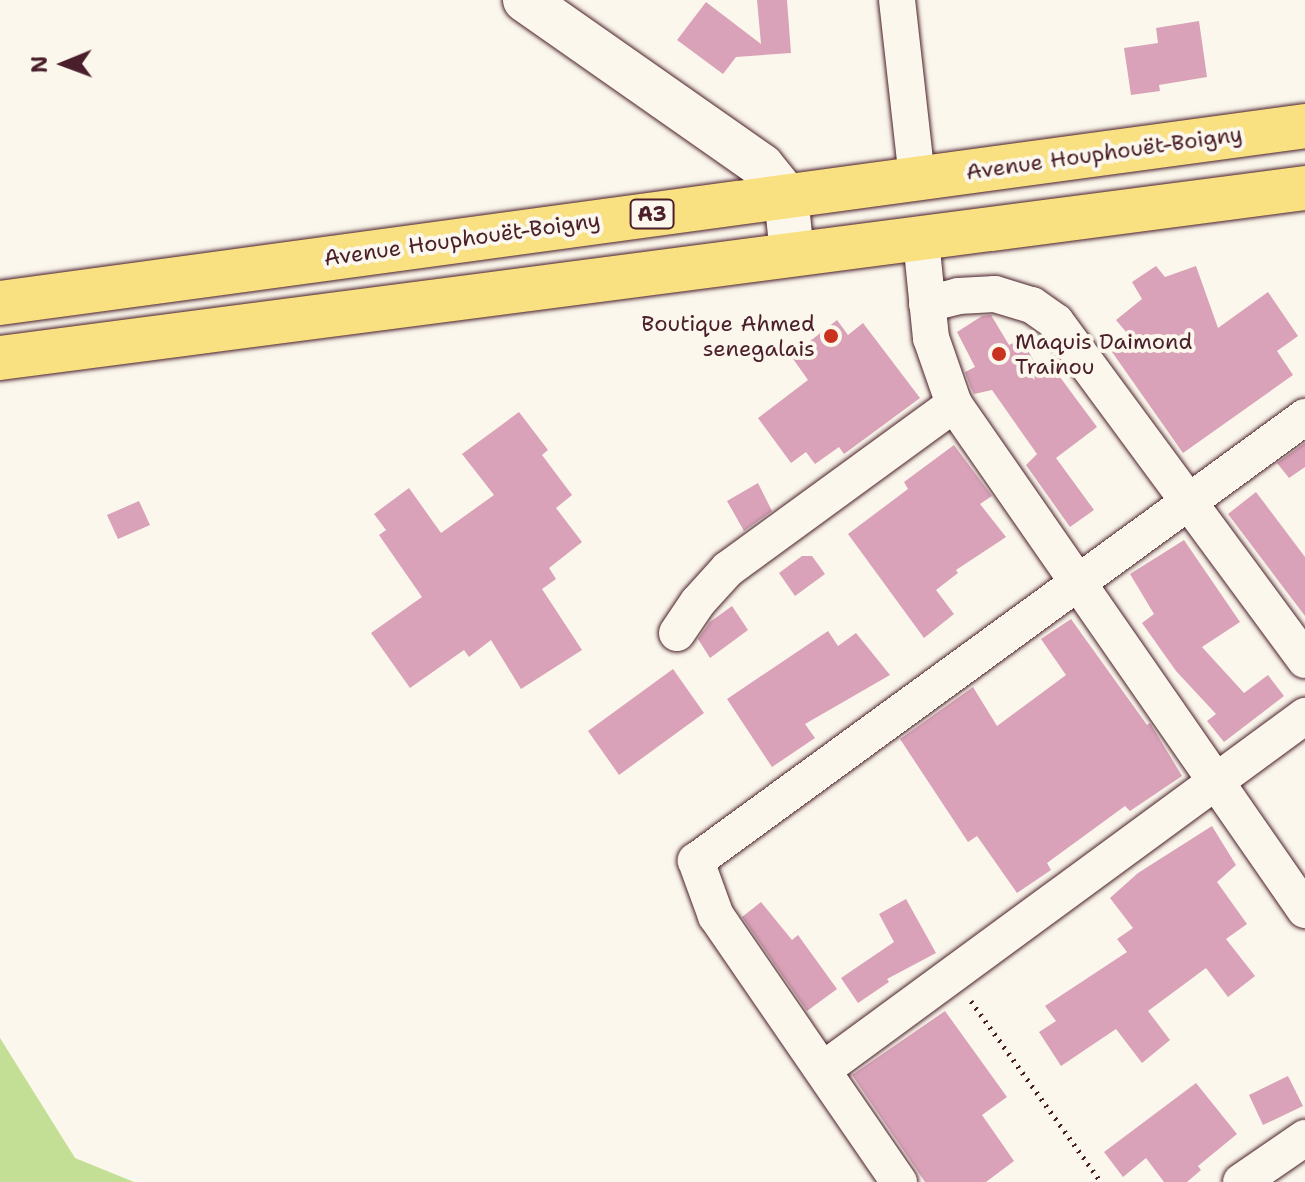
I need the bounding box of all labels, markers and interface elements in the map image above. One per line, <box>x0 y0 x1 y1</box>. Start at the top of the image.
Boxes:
north arrow <box>24 24 104 104</box>
text: N <box>25 55 54 73</box>
street label: Avenue Houphouët-Boigny <box>964 121 1244 185</box>
road number: A3 <box>628 198 676 230</box>
street label: Avenue Houphouët-Boigny <box>322 207 602 271</box>
place label: Boutique Ahmed senegalais <box>641 310 815 362</box>
marker: Boutique Ahmed senegalais <box>822 327 840 345</box>
place label: Maquis Daimond Trainou <box>1015 328 1192 380</box>
marker: Maquis Daimond Trainou <box>990 345 1008 363</box>

